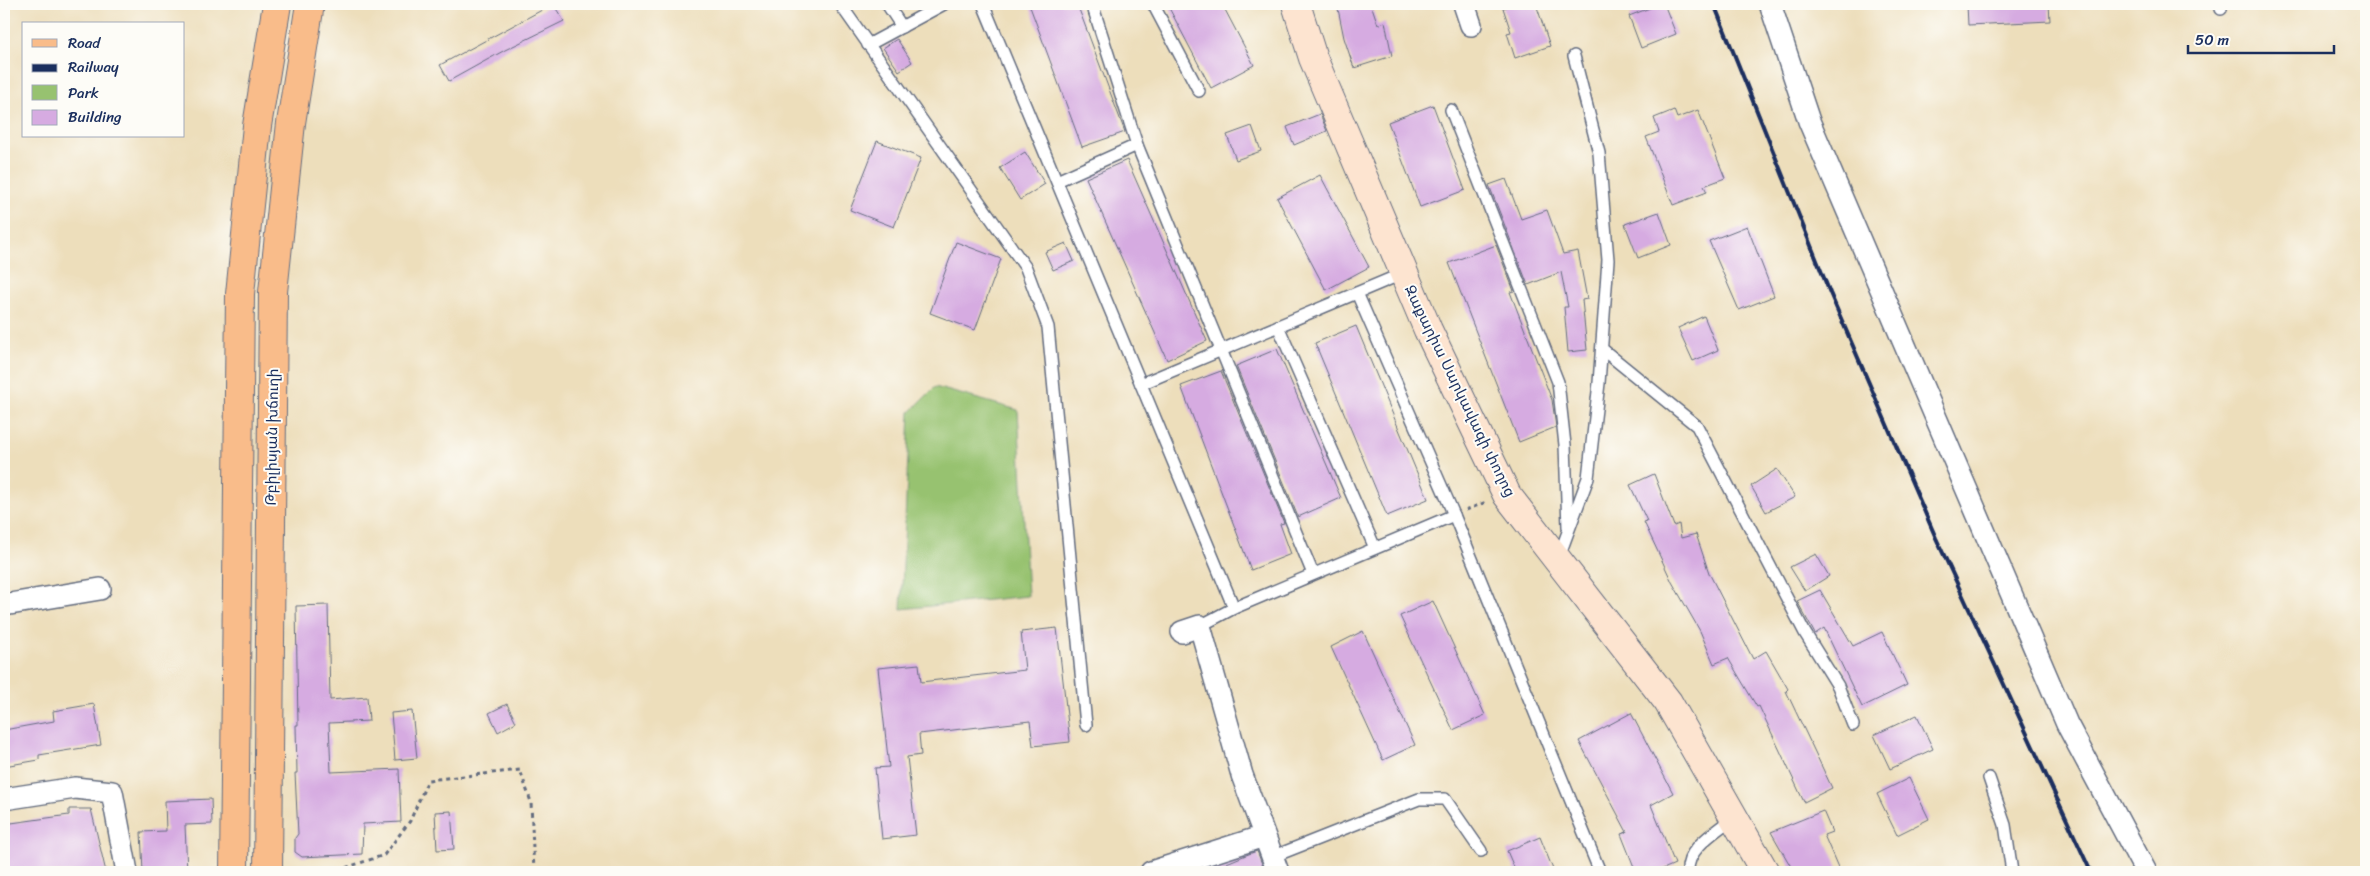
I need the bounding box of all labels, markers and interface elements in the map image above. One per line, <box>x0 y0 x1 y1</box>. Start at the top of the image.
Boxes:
legend <box>22 22 185 138</box>
scale bar <box>2188 22 2334 54</box>
text: 50 m <box>2195 27 2230 53</box>
text: Road <box>68 30 101 56</box>
text: Railway <box>68 54 119 80</box>
text: Park <box>68 80 99 106</box>
text: Building <box>68 104 122 130</box>
street label: Զաքարիա Սարկավագի փողոց <box>1397 280 1523 502</box>
street label: Թբիլիսյան խճուղի <box>258 368 286 506</box>

